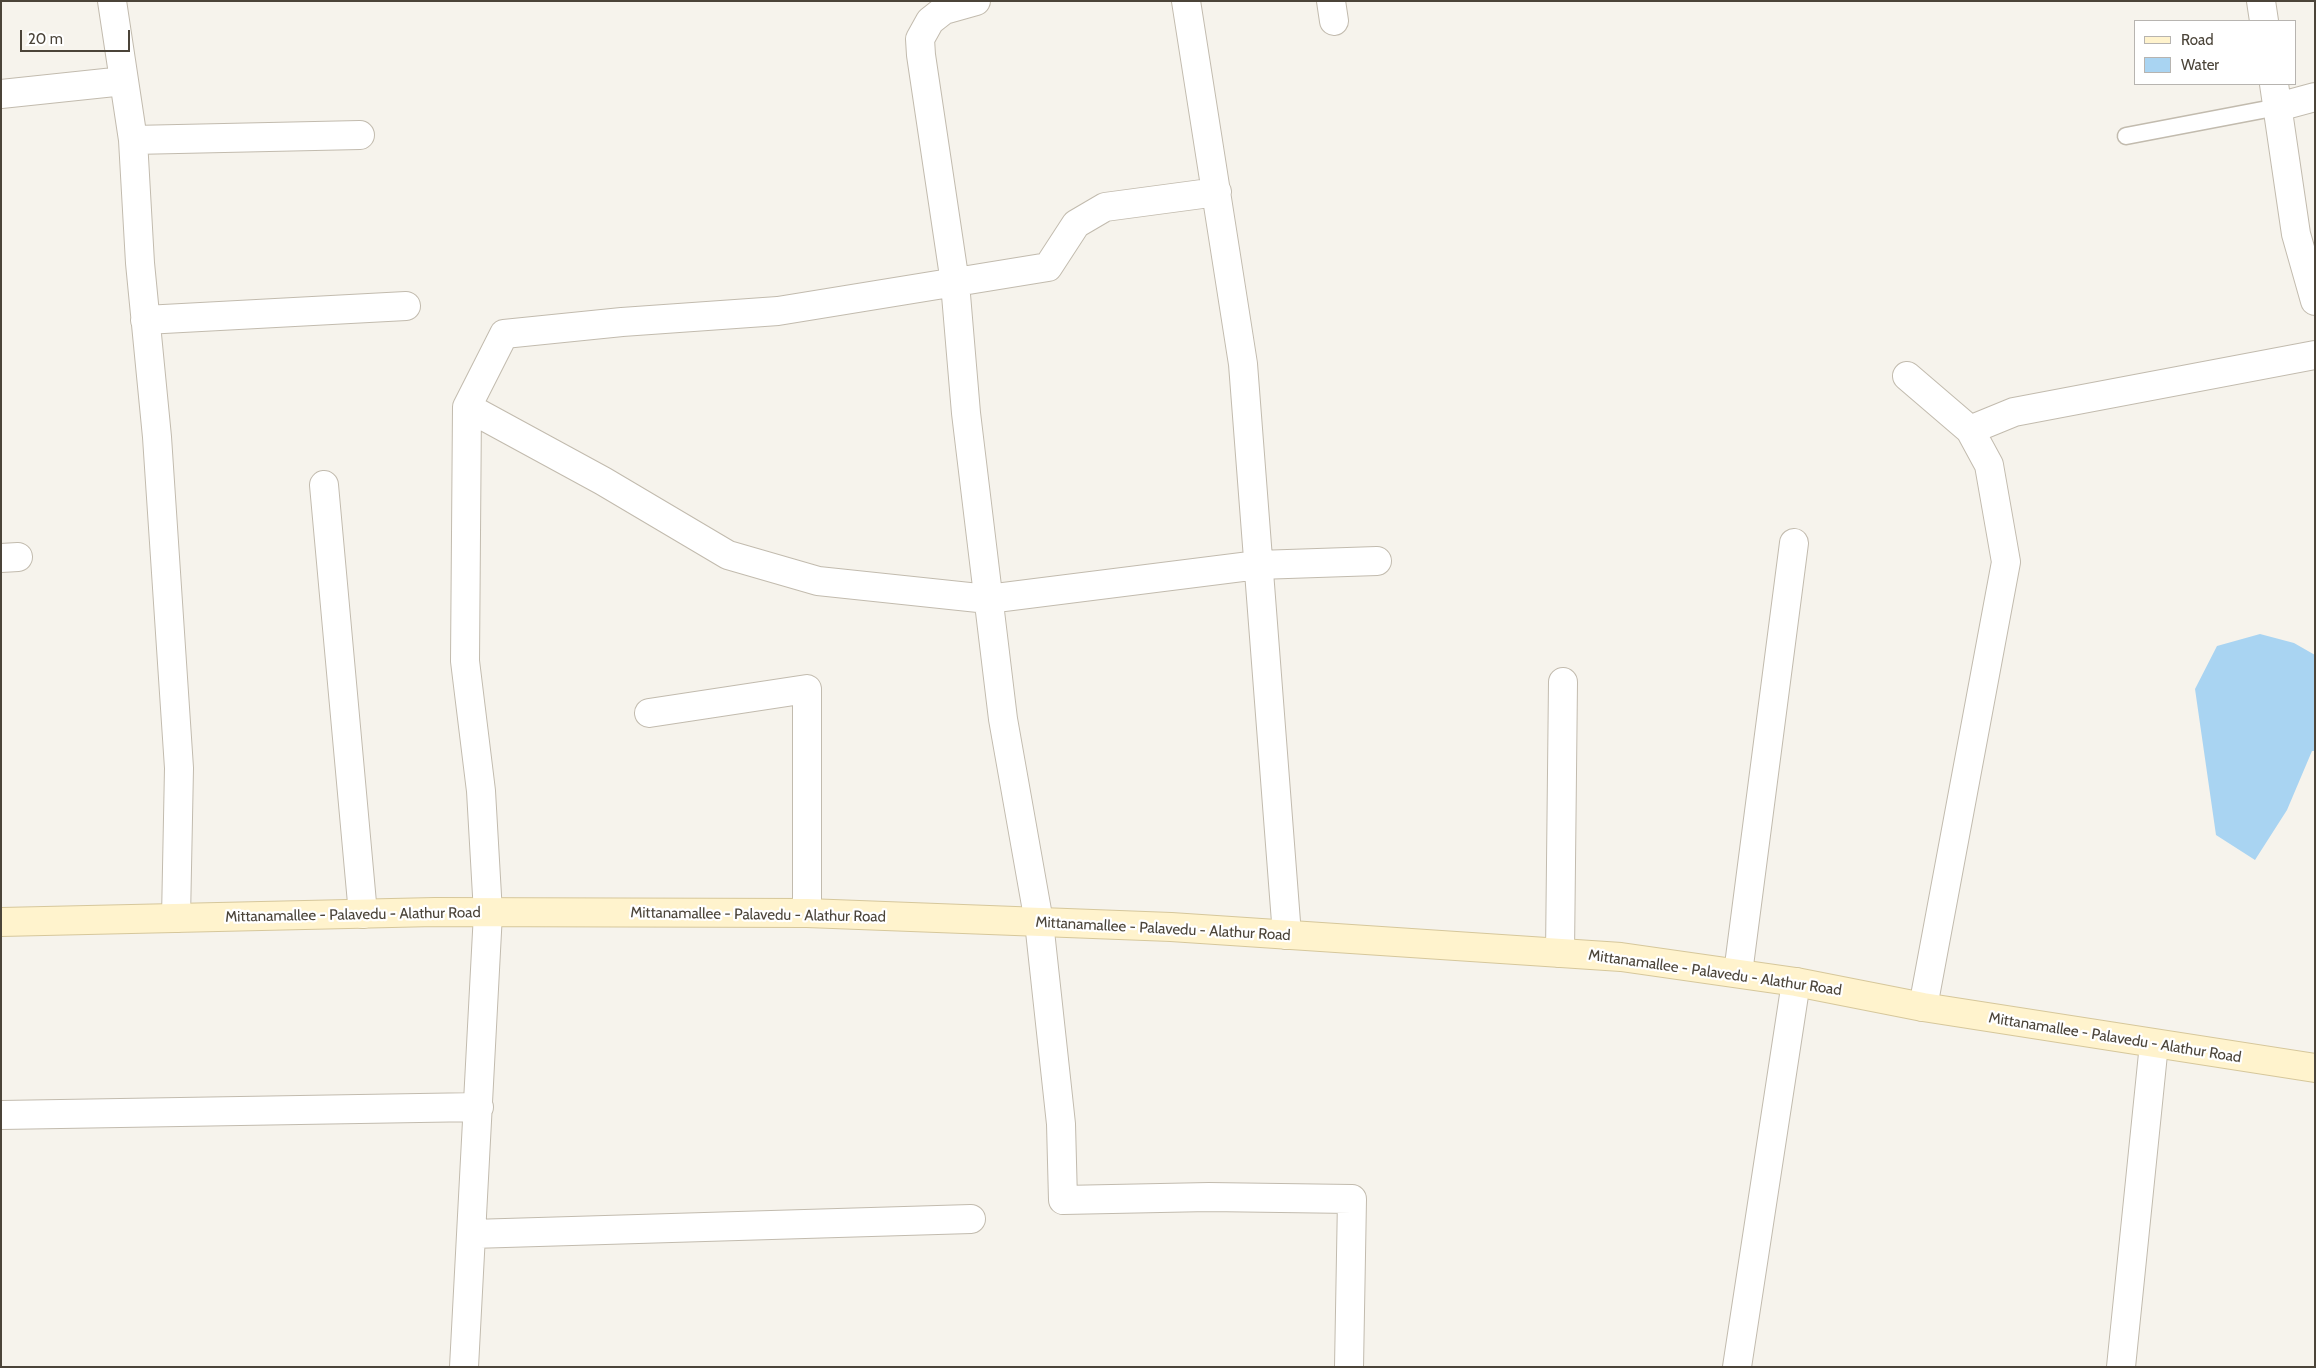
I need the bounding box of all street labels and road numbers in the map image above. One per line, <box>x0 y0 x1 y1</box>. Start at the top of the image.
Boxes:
street label: Mittanamallee - Palavedu - Alathur Road <box>225 904 481 926</box>
street label: Mittanamallee - Palavedu - Alathur Road <box>630 904 886 926</box>
street label: Mittanamallee - Palavedu - Alathur Road <box>1035 913 1291 945</box>
street label: Mittanamallee - Palavedu - Alathur Road <box>1587 946 1843 1000</box>
street label: Mittanamallee - Palavedu - Alathur Road <box>1987 1009 2243 1067</box>

